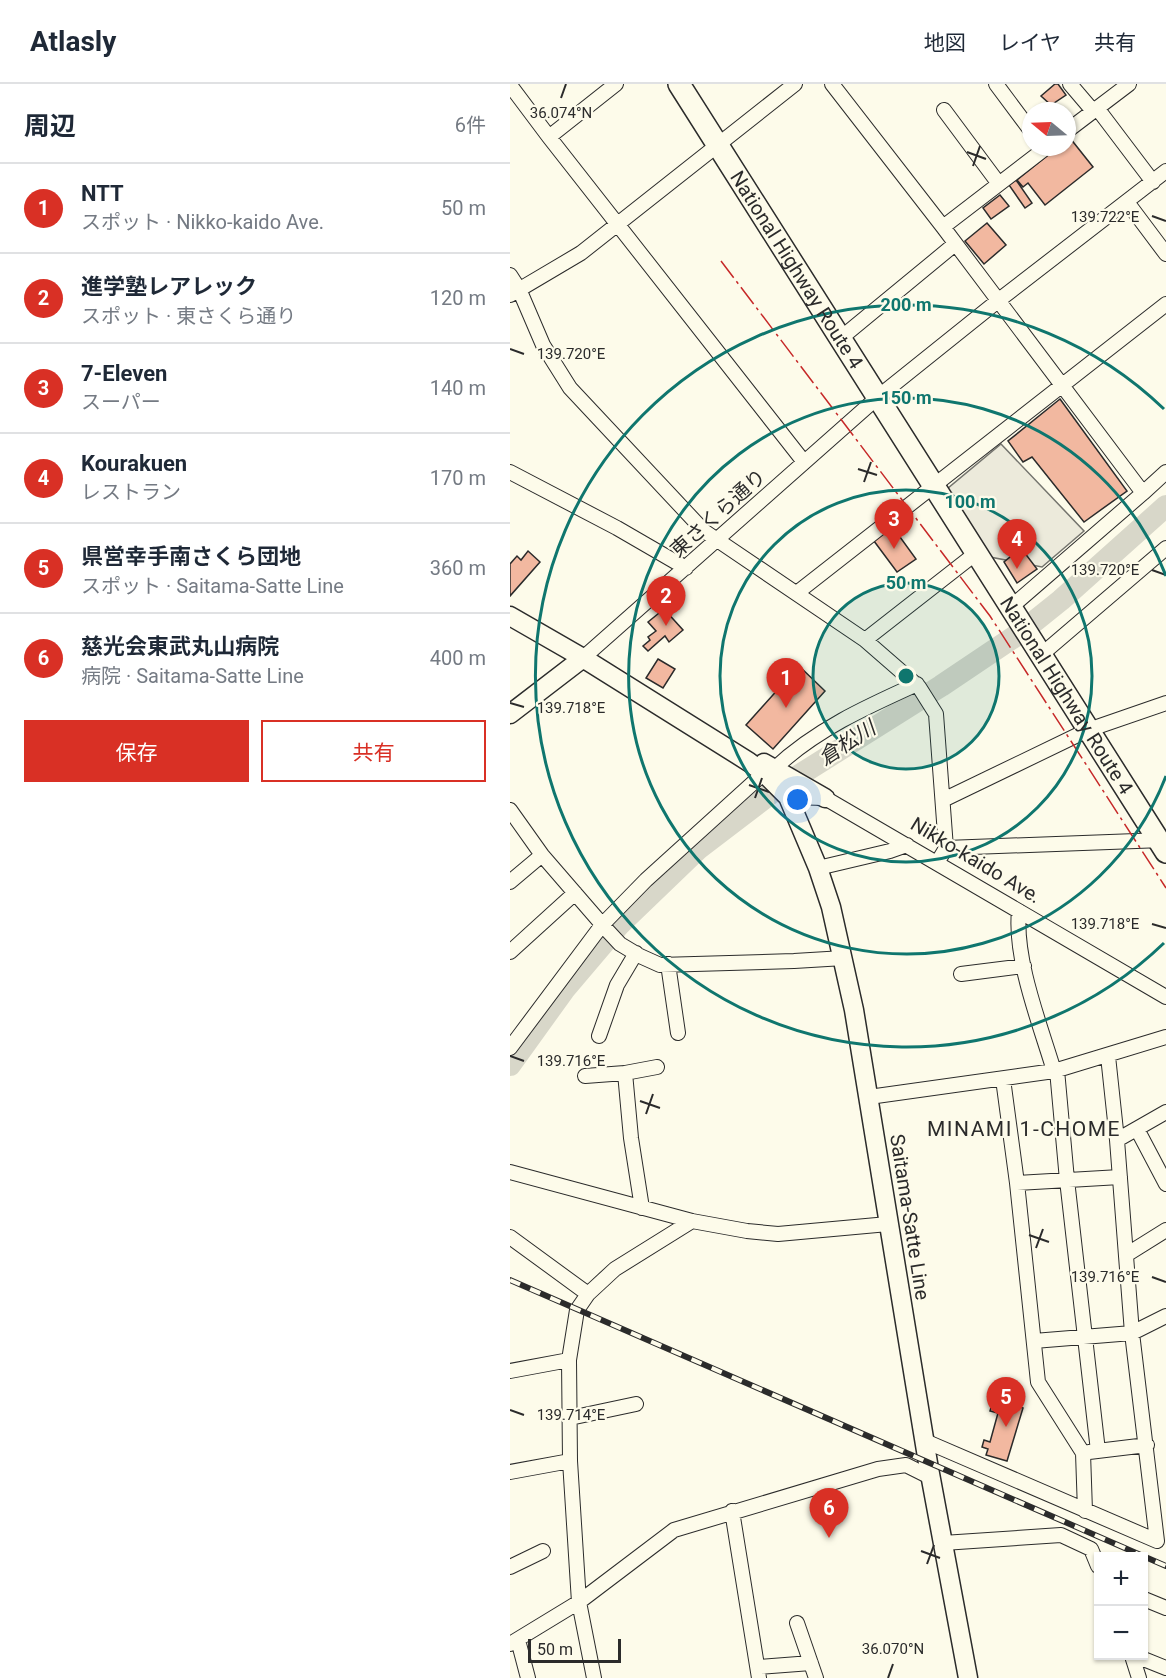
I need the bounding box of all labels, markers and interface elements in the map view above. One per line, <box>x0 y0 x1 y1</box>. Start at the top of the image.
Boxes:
text: Atlasly <box>30 25 116 58</box>
text: 地図 <box>924 31 966 55</box>
text: レイヤ <box>999 31 1061 55</box>
text: 共有 <box>1094 31 1136 55</box>
north arrow <box>1022 102 1076 156</box>
text: 36.074°N <box>530 104 592 122</box>
text: 周辺 <box>24 111 76 141</box>
text: 6件 <box>455 113 486 137</box>
street label: National Highway Route 4 <box>725 166 868 373</box>
text: NTT <box>81 181 124 206</box>
text: 1 <box>38 196 49 220</box>
text: 50 m <box>441 196 486 220</box>
text: 139.722°E <box>1071 208 1140 226</box>
text: スポット · Nikko-kaido Ave. <box>81 210 324 234</box>
text: 進学塾レアレック <box>81 274 257 299</box>
text: 2 <box>38 286 49 310</box>
text: 120 m <box>430 286 486 310</box>
text: 200 m <box>880 294 932 315</box>
text: スポット · 東さくら通り <box>81 304 296 328</box>
text: 139.720°E <box>537 345 606 363</box>
text: 7-Eleven <box>81 361 167 386</box>
text: 3 <box>38 376 49 400</box>
text: 140 m <box>430 376 486 400</box>
text: 150 m <box>880 387 932 408</box>
text: スーパー <box>81 390 161 414</box>
text: Kourakuen <box>81 451 187 476</box>
street label: 東さくら通り <box>665 464 771 562</box>
text: 4 <box>38 466 49 490</box>
text: 170 m <box>430 466 486 490</box>
text: レストラン <box>81 480 181 504</box>
text: 100 m <box>944 491 996 512</box>
pin: 3 <box>874 500 914 549</box>
pin: 4 <box>998 520 1036 569</box>
text: 県営幸手南さくら団地 <box>81 544 301 569</box>
text: 5 <box>38 556 49 580</box>
text: 360 m <box>430 556 486 580</box>
text: 139.720°E <box>1071 561 1140 579</box>
text: 50 m <box>886 572 926 593</box>
text: スポット · Saitama-Satte Line <box>81 574 344 598</box>
pin: 2 <box>646 576 686 626</box>
street label: National Highway Route 4 <box>995 592 1138 799</box>
text: 慈光会東武丸山病院 <box>81 634 279 659</box>
text: 6 <box>38 646 49 670</box>
text: 400 m <box>430 646 486 670</box>
pin: 1 <box>766 658 806 708</box>
text: 病院 · Saitama-Satte Line <box>81 664 304 688</box>
centre of rings <box>896 666 916 686</box>
text: 139.718°E <box>537 699 606 717</box>
water label: 倉松川 <box>814 715 882 770</box>
button: 保存 <box>24 720 249 782</box>
button: 共有 <box>261 720 486 782</box>
your location <box>783 785 812 814</box>
street label: Nikko-kaido Ave. <box>906 812 1046 908</box>
text: 139.718°E <box>1071 915 1140 933</box>
text: 139.716°E <box>537 1052 606 1070</box>
district label: MINAMI 1-CHOME <box>927 1117 1121 1141</box>
street label: Saitama-Satte Line <box>885 1132 935 1302</box>
text: 139.716°E <box>1071 1268 1140 1286</box>
pin: 5 <box>986 1378 1026 1427</box>
text: 139.714°E <box>537 1406 606 1424</box>
pin: 6 <box>810 1488 848 1538</box>
map controls <box>1094 1552 1148 1660</box>
button: + <box>1094 1552 1148 1606</box>
button: − <box>1094 1606 1148 1660</box>
scale bar <box>528 1636 621 1664</box>
text: 50 m <box>537 1640 573 1659</box>
text: 36.070°N <box>862 1640 924 1658</box>

